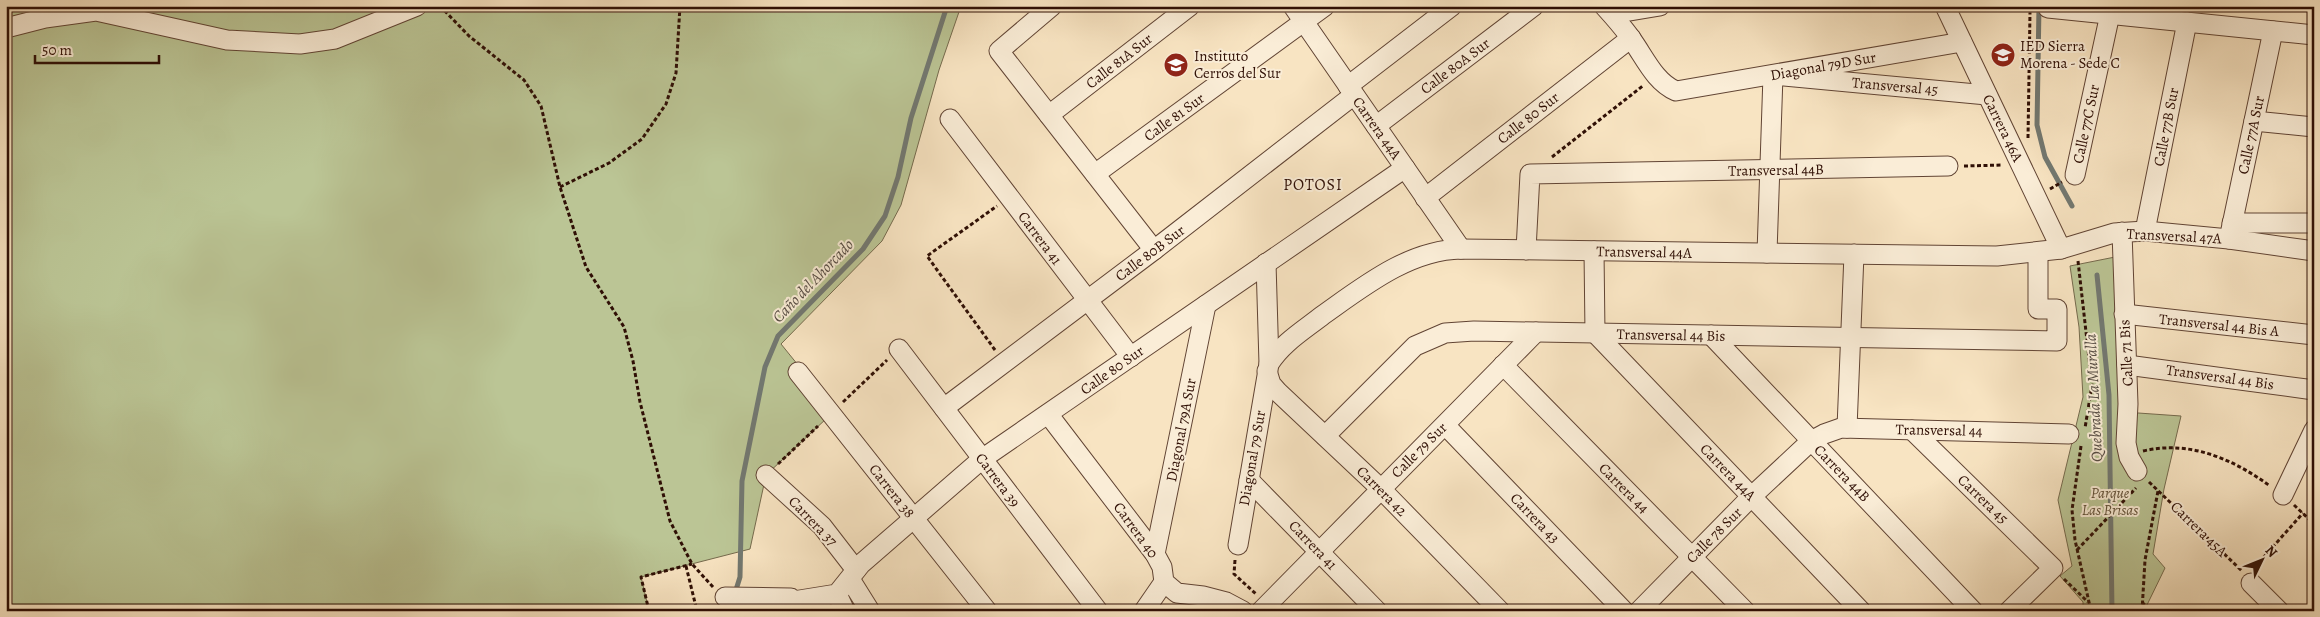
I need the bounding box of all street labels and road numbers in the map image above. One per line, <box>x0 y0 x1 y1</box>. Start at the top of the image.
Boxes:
street label: Calle 81A Sur <box>1082 29 1157 93</box>
street label: Calle 80A Sur <box>1416 33 1494 99</box>
street label: Diagonal 79D Sur <box>1769 47 1878 85</box>
street label: Transversal 45 <box>1851 72 1939 100</box>
street label: Calle 77C Sur <box>2068 82 2104 165</box>
street label: Calle 77B Sur <box>2149 86 2183 168</box>
street label: Calle 80 Sur <box>1493 87 1563 148</box>
street label: Calle 81 Sur <box>1140 88 1209 146</box>
street label: Carrera 46A <box>1978 91 2028 165</box>
street label: Carrera 44A <box>1348 93 1406 164</box>
street label: Calle 77A Sur <box>2233 94 2269 176</box>
street label: Transversal 44B <box>1728 159 1824 181</box>
street label: Carrera 41 <box>1013 207 1067 269</box>
street label: Calle 80B Sur <box>1111 220 1189 286</box>
street label: Transversal 47A <box>2126 224 2222 248</box>
street label: Transversal 44A <box>1596 241 1692 263</box>
street label: Transversal 44 Bis A <box>2158 309 2280 341</box>
street label: Calle 71 Bis <box>2114 319 2138 387</box>
street label: Transversal 44 Bis <box>1616 324 1726 346</box>
street label: Calle 80 Sur <box>1076 341 1148 399</box>
street label: Transversal 44 Bis <box>2165 360 2275 394</box>
street label: Diagonal 79A Sur <box>1161 376 1201 484</box>
street label: Diagonal 79 Sur <box>1234 408 1270 507</box>
street label: Calle 79 Sur <box>1387 418 1451 482</box>
street label: Transversal 44 <box>1895 419 1983 441</box>
street label: Carrera 44A <box>1696 439 1760 505</box>
street label: Carrera 44B <box>1810 440 1874 506</box>
street label: Carrera 39 <box>971 449 1025 511</box>
street label: Carrera 44 <box>1594 458 1654 518</box>
street label: Carrera 38 <box>865 460 919 522</box>
street label: Carrera 42 <box>1352 461 1412 521</box>
street label: Carrera 45 <box>1953 470 2013 528</box>
street label: Carrera 43 <box>1506 488 1564 548</box>
street label: Carrera 37 <box>784 492 842 551</box>
street label: Carrera 45A <box>2166 497 2232 561</box>
street label: Carrera 40 <box>1109 498 1163 562</box>
street label: Calle 78 Sur <box>1682 502 1747 567</box>
street label: Carrera 41 <box>1284 516 1342 574</box>

